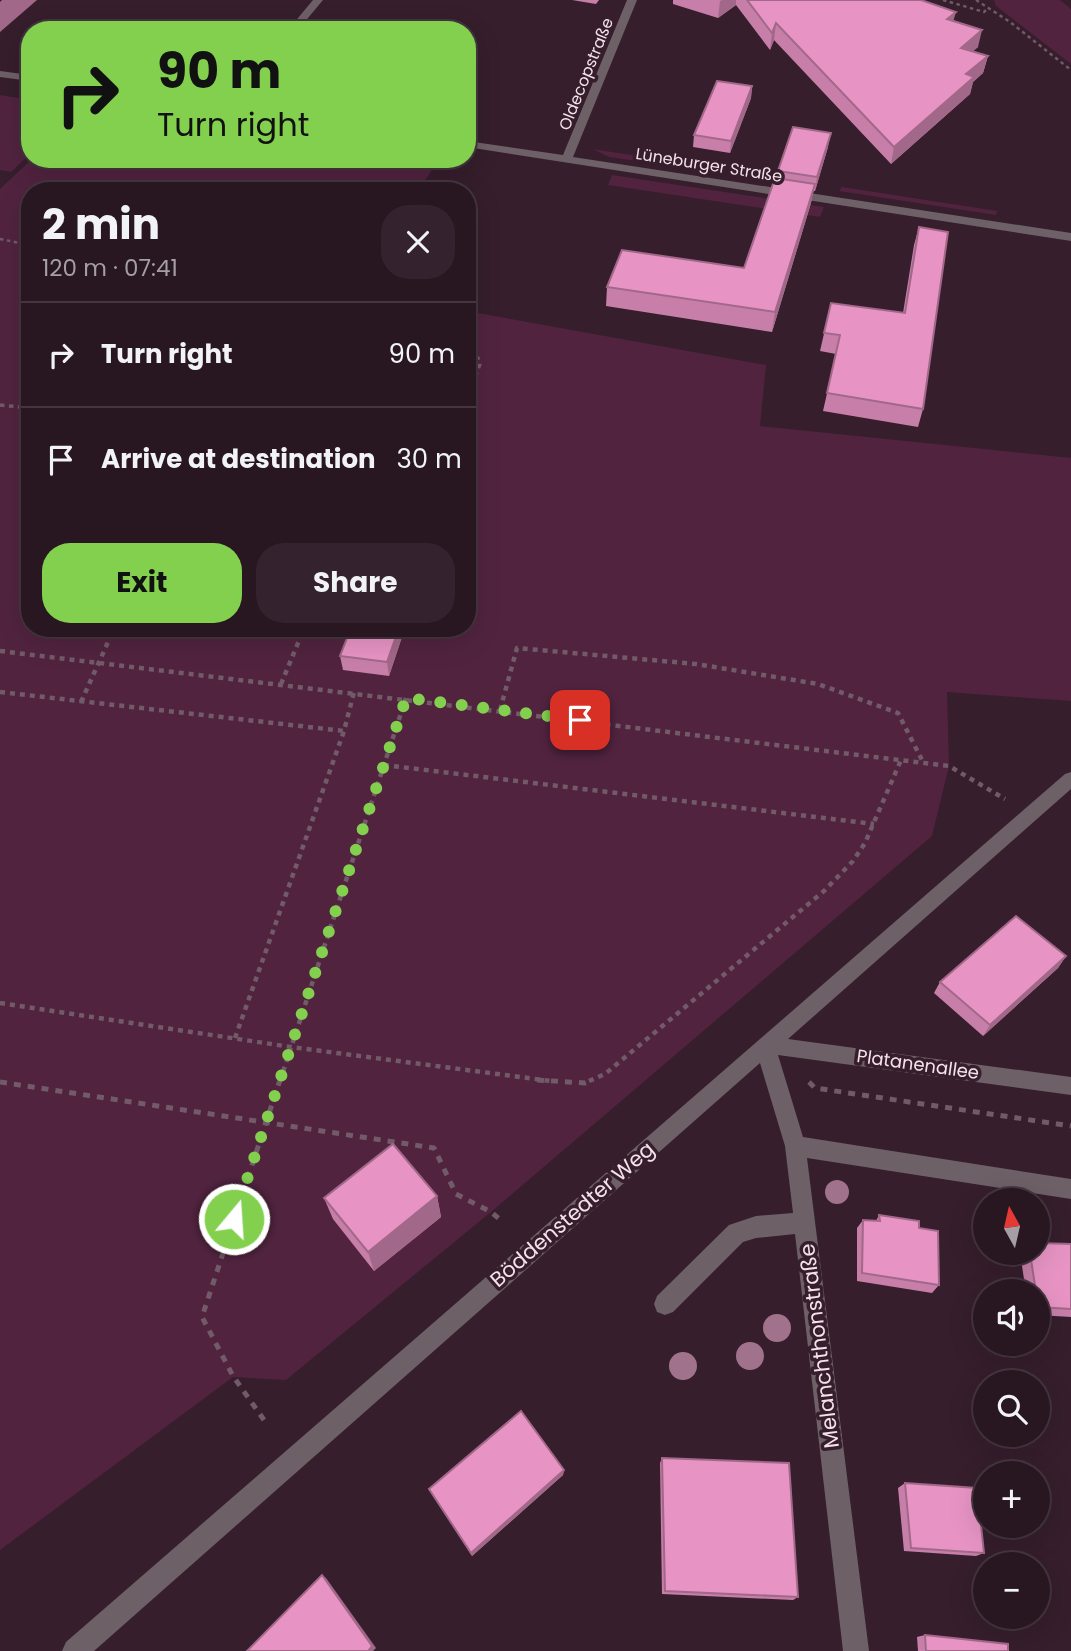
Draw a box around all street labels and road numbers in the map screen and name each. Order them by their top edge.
street label: Oldecopstraße [553,14,619,134]
street label: Lüneburger Straße [634,142,784,188]
street label: Platanenallee [855,1043,981,1085]
street label: Böddenstedter Weg [484,1135,660,1293]
street label: Melanchthonstraße [792,1242,846,1450]

